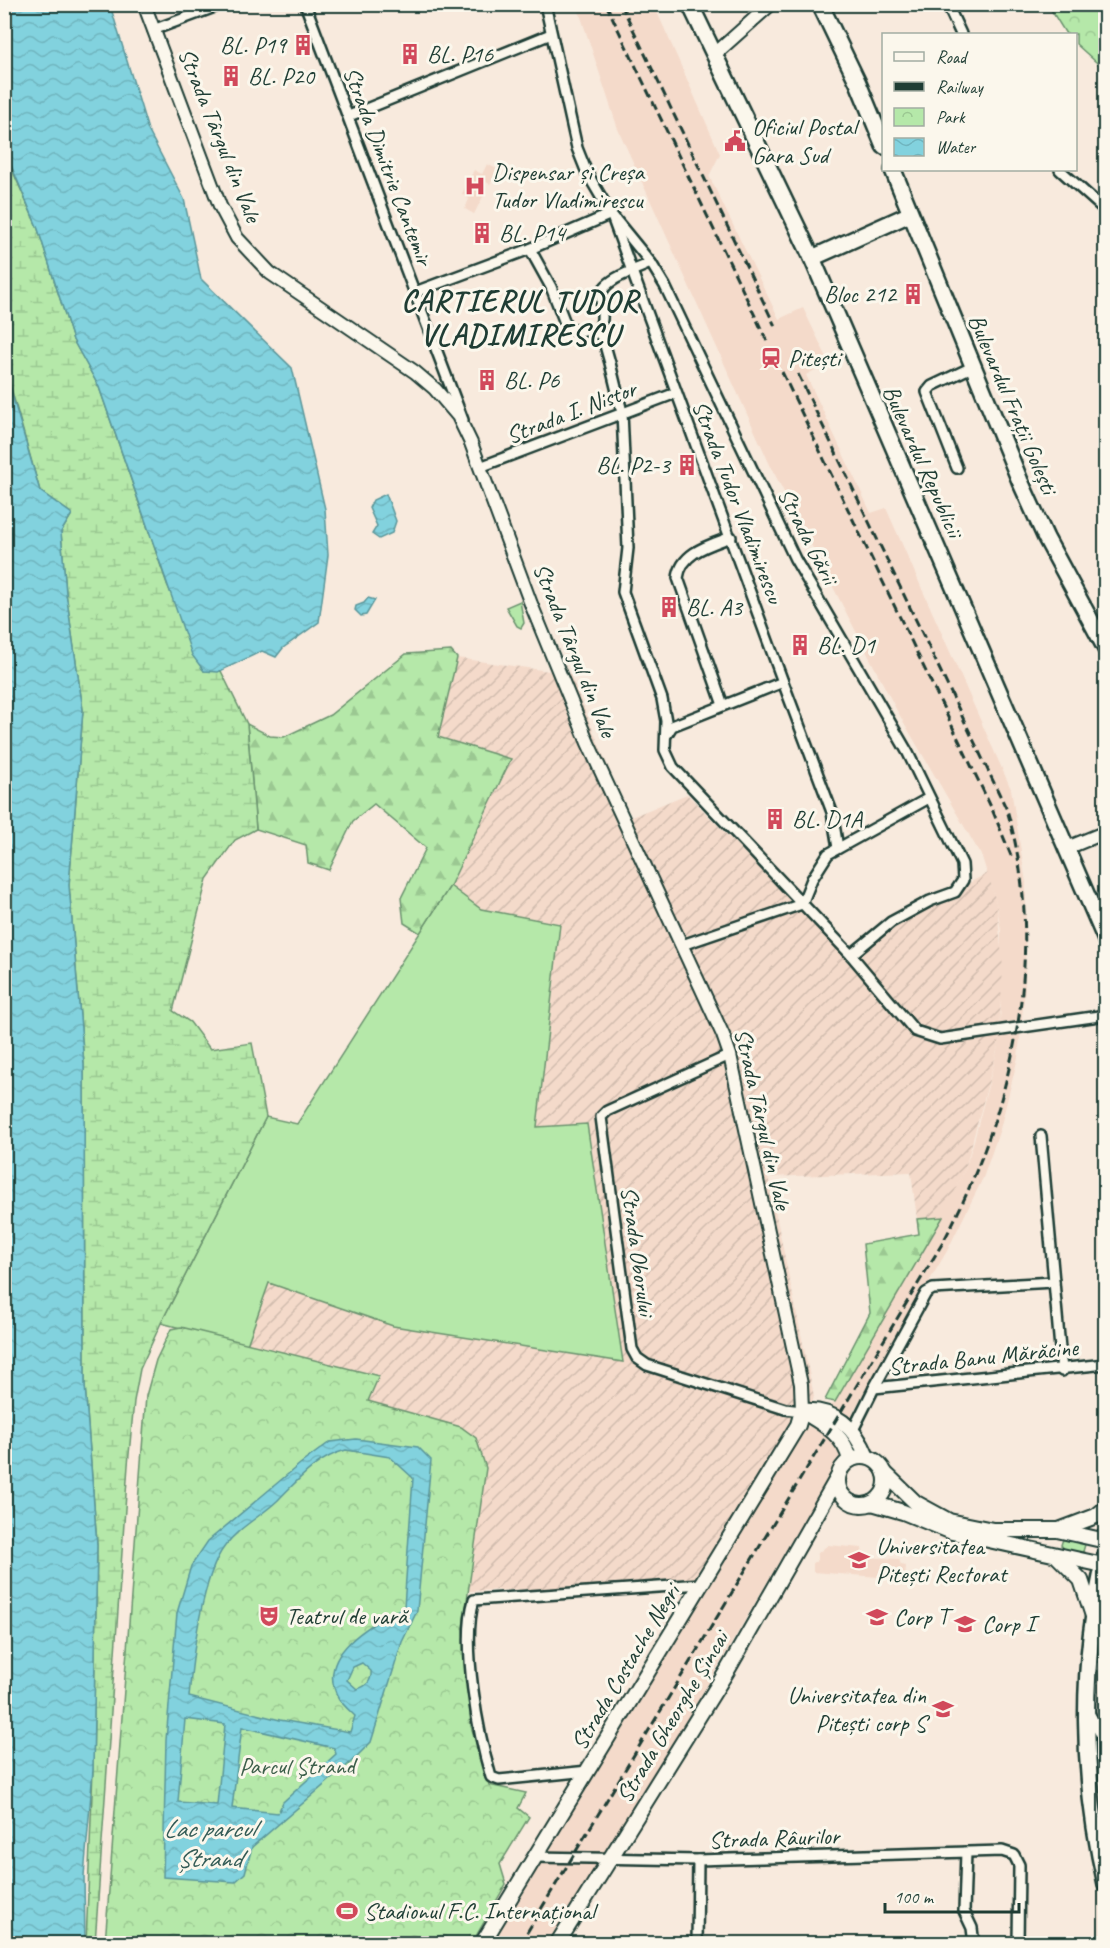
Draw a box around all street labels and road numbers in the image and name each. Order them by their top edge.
street label: Strada Târgul din Vale [171,44,269,228]
street label: Strada Dimitrie Cantemir [336,63,440,272]
street label: Bulevardul Frații Golești [962,310,1065,501]
street label: Strada I. Nistor [502,373,642,451]
street label: Bulevardul Republicii [876,380,971,545]
street label: Strada Tudor Vladimirescu [685,396,791,610]
street label: Strada Gării [771,483,846,591]
street label: Strada Târgul din Vale [526,559,624,743]
street label: Strada Târgul din Vale [728,1026,799,1215]
street label: Strada Oborului [614,1185,662,1321]
street label: Strada Banu Mărăcine [887,1332,1081,1382]
street label: Strada Costache Negri [564,1577,688,1755]
street label: Strada Gheorghe Șincai [609,1623,737,1808]
street label: Strada Râurilor [708,1821,842,1855]

